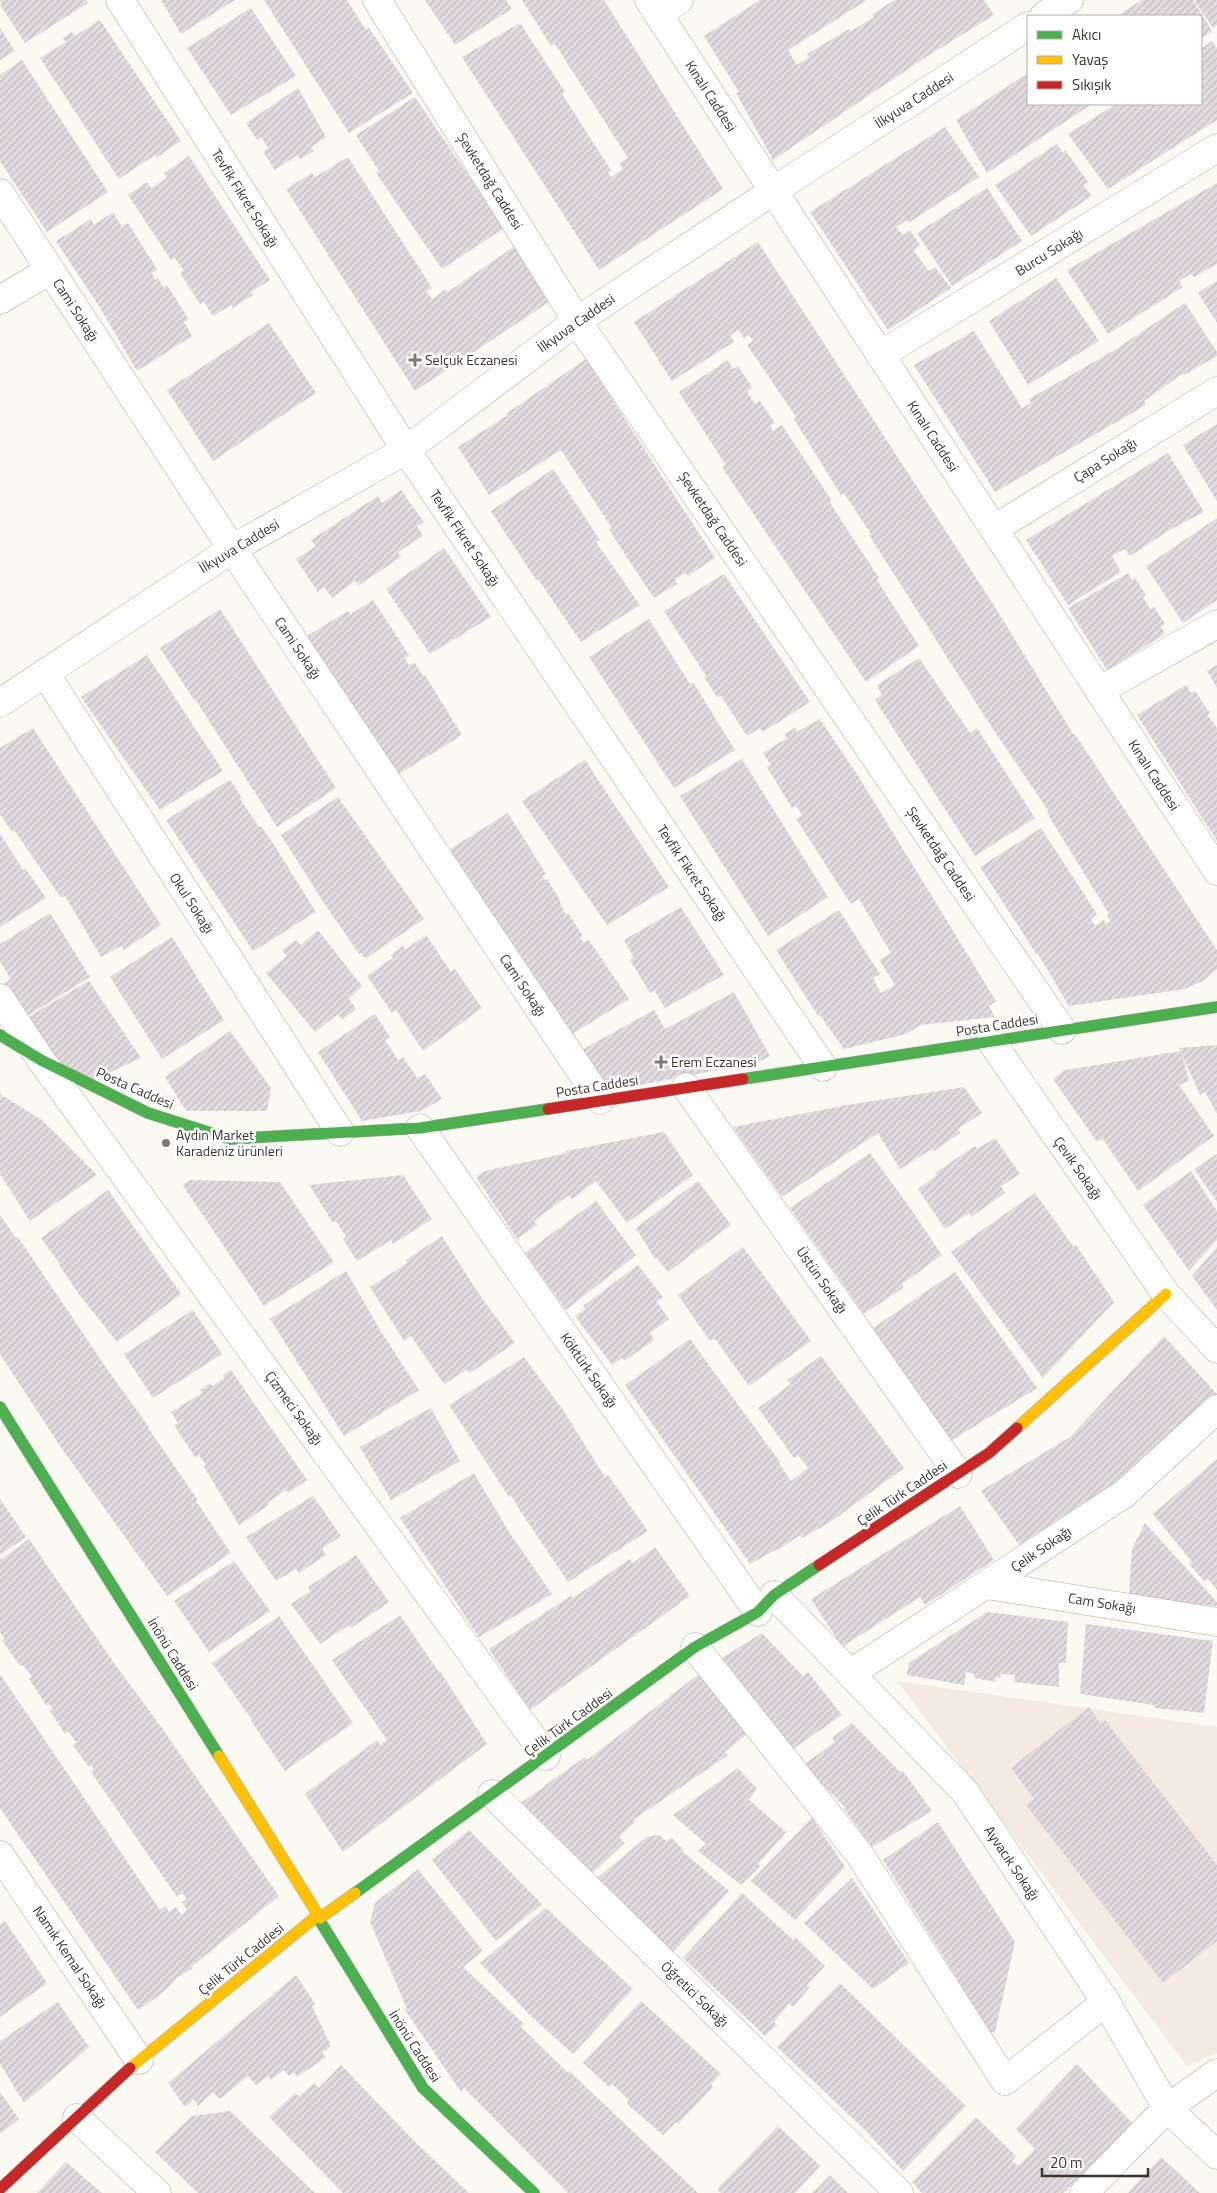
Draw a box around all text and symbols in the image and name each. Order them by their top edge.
legend [1027,15,1202,105]
text: Akıcı [1072,23,1101,46]
text: Yavaş [1072,48,1108,71]
street label: Kınalı Caddesi [681,56,742,135]
street label: İlkyuva Caddesi [870,66,957,133]
text: Sıkışık [1072,73,1111,96]
street label: Şevketdağ Caddesi [452,128,529,233]
street label: Tevfik Fikret Sokağı [207,144,284,251]
street label: Burcu Sokağı [1011,222,1087,281]
street label: Cami Sokağı [48,274,105,345]
street label: İlkyuva Caddesi [533,288,619,357]
place label: Selçuk Eczanesi [425,349,517,370]
marker: Selçuk Eczanesi [409,354,421,366]
street label: Kınalı Caddesi [903,396,964,475]
street label: Çapa Sokağı [1069,432,1140,487]
street label: Şevketdağ Caddesi [674,467,753,570]
street label: Tevfik Fikret Sokağı [425,485,506,590]
street label: İlkyuva Caddesi [195,513,283,578]
street label: Cami Sokağı [270,612,327,683]
street label: Kınalı Caddesi [1124,735,1185,814]
street label: Şevketdağ Caddesi [902,802,981,905]
street label: Tevfik Fikret Sokağı [652,820,733,925]
street label: Okul Sokağı [165,868,220,937]
street label: Cami Sokağı [495,949,552,1020]
street label: Posta Caddesi [954,1008,1040,1041]
place label: Erem Eczanesi [671,1051,757,1072]
marker: Erem Eczanesi [655,1056,667,1068]
street label: Posta Caddesi [93,1061,178,1114]
street label: Posta Caddesi [554,1069,640,1102]
place label: Aydın Market Karadeniz ürünleri [176,1124,283,1161]
street label: Çevik Sokağı [1049,1132,1108,1204]
marker: Aydın Market Karadeniz ürünleri [160,1137,172,1149]
street label: Üstün Sokağı [792,1242,853,1317]
street label: Köktürk Sokağı [556,1328,623,1412]
street label: Çizmeci Sokağı [260,1366,328,1449]
street label: Çelik Türk Caddesi [852,1455,951,1531]
street label: Çelik Sokağı [1006,1520,1075,1577]
street label: Cam Sokağı [1067,1587,1137,1618]
street label: İnönü Caddesi [143,1613,204,1694]
street label: Çelik Türk Caddesi [519,1682,616,1761]
street label: Ayvacık Sokağı [980,1821,1045,1904]
street label: Namık Kemal Sokağı [28,1901,113,2012]
street label: Çelik Türk Caddesi [193,1917,288,2000]
street label: Öğretici Sokağı [657,1956,734,2032]
street label: İnönü Caddesi [384,2005,447,2086]
scale bar [1042,2146,1148,2178]
text: 20 m [1050,2151,1083,2174]

